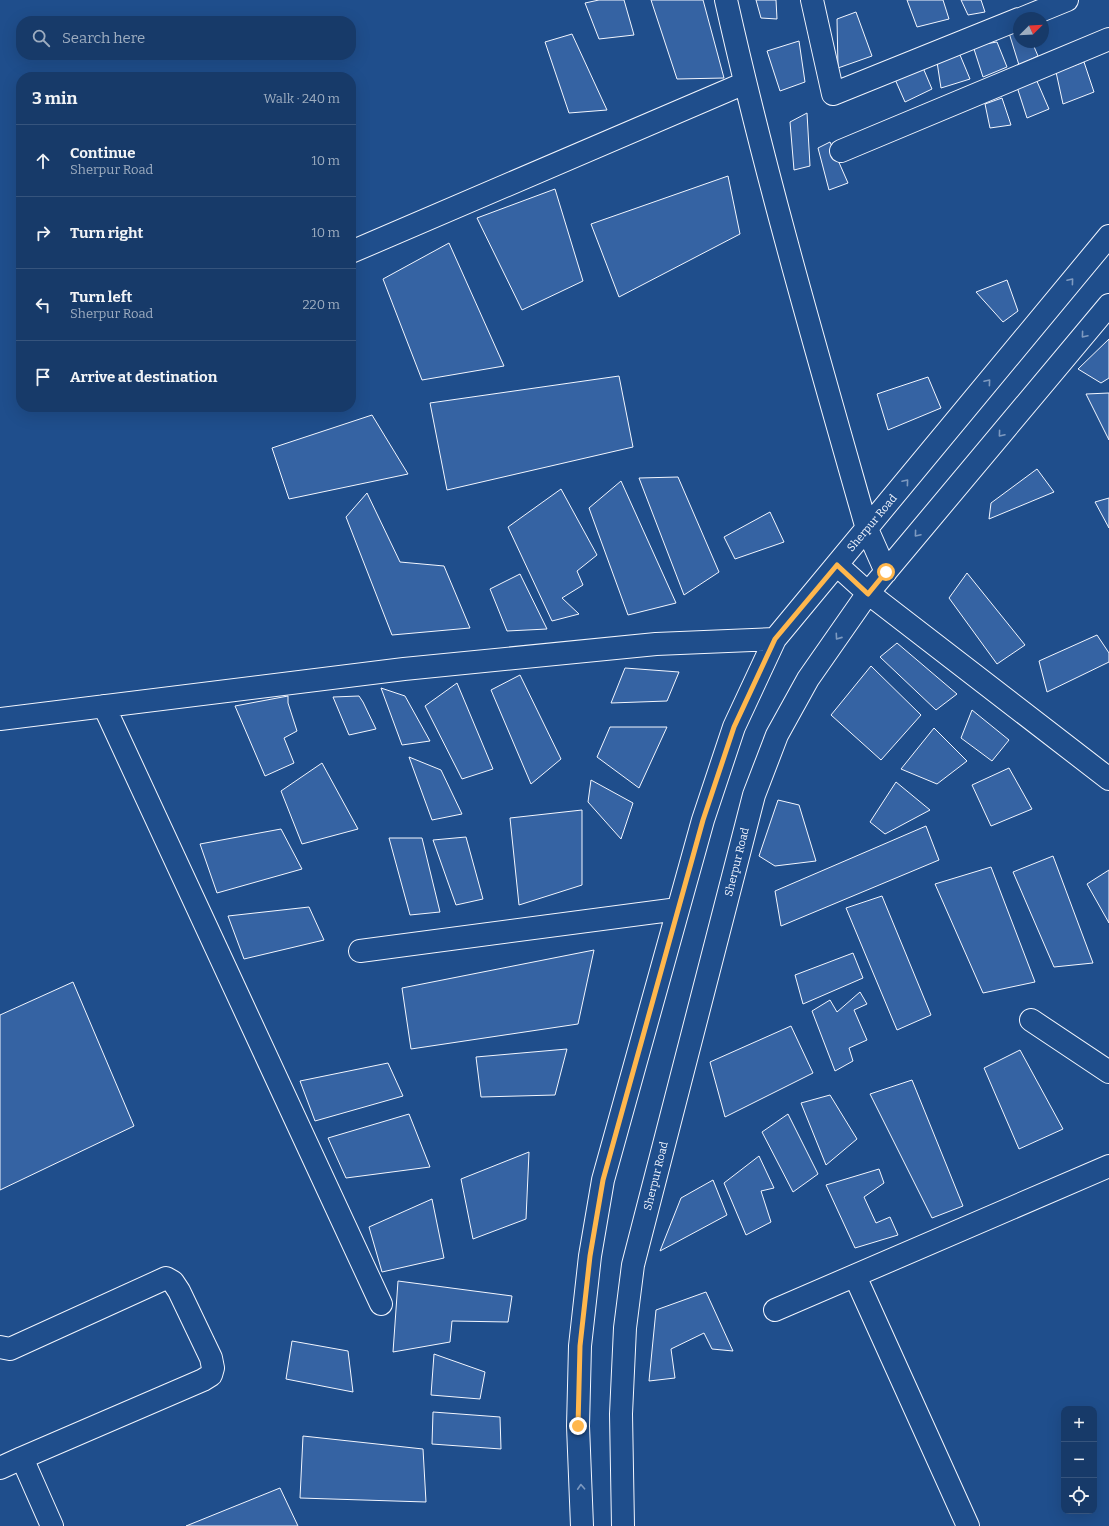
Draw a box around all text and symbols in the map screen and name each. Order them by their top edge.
north arrow [1013,12,1049,48]
search box [16,16,356,60]
icon: search [30,27,52,49]
text: Search here [62,29,145,47]
text: 3 min [32,88,77,109]
text: Walk · 240 m [264,91,340,106]
text: Continue [70,144,136,162]
icon: ahead [32,150,54,172]
text: 10 m [311,153,340,168]
text: Sherpur Road [70,162,153,177]
icon: right [32,222,54,244]
text: Turn right [70,224,143,242]
text: 10 m [311,225,340,240]
one-way arrow [1067,279,1074,286]
text: Turn left [70,288,132,306]
icon: left [32,294,54,316]
text: 220 m [303,297,340,312]
text: Sherpur Road [70,306,153,321]
one-way arrow [1081,330,1088,337]
icon: arrive [32,366,54,388]
text: Arrive at destination [70,368,217,386]
one-way arrow [984,379,991,386]
one-way arrow [998,430,1005,437]
one-way arrow [901,479,908,487]
street label: Sherpur Road [844,491,900,554]
one-way arrow [915,529,922,537]
route start [877,563,895,581]
one-way arrow [835,633,843,640]
street label: Sherpur Road [722,826,752,898]
street label: Sherpur Road [641,1140,671,1212]
map controls [1061,1406,1097,1514]
button: + [1061,1406,1097,1442]
route end [569,1417,587,1435]
button: − [1061,1442,1097,1478]
button: locate [1061,1478,1097,1514]
one-way arrow [576,1484,585,1490]

